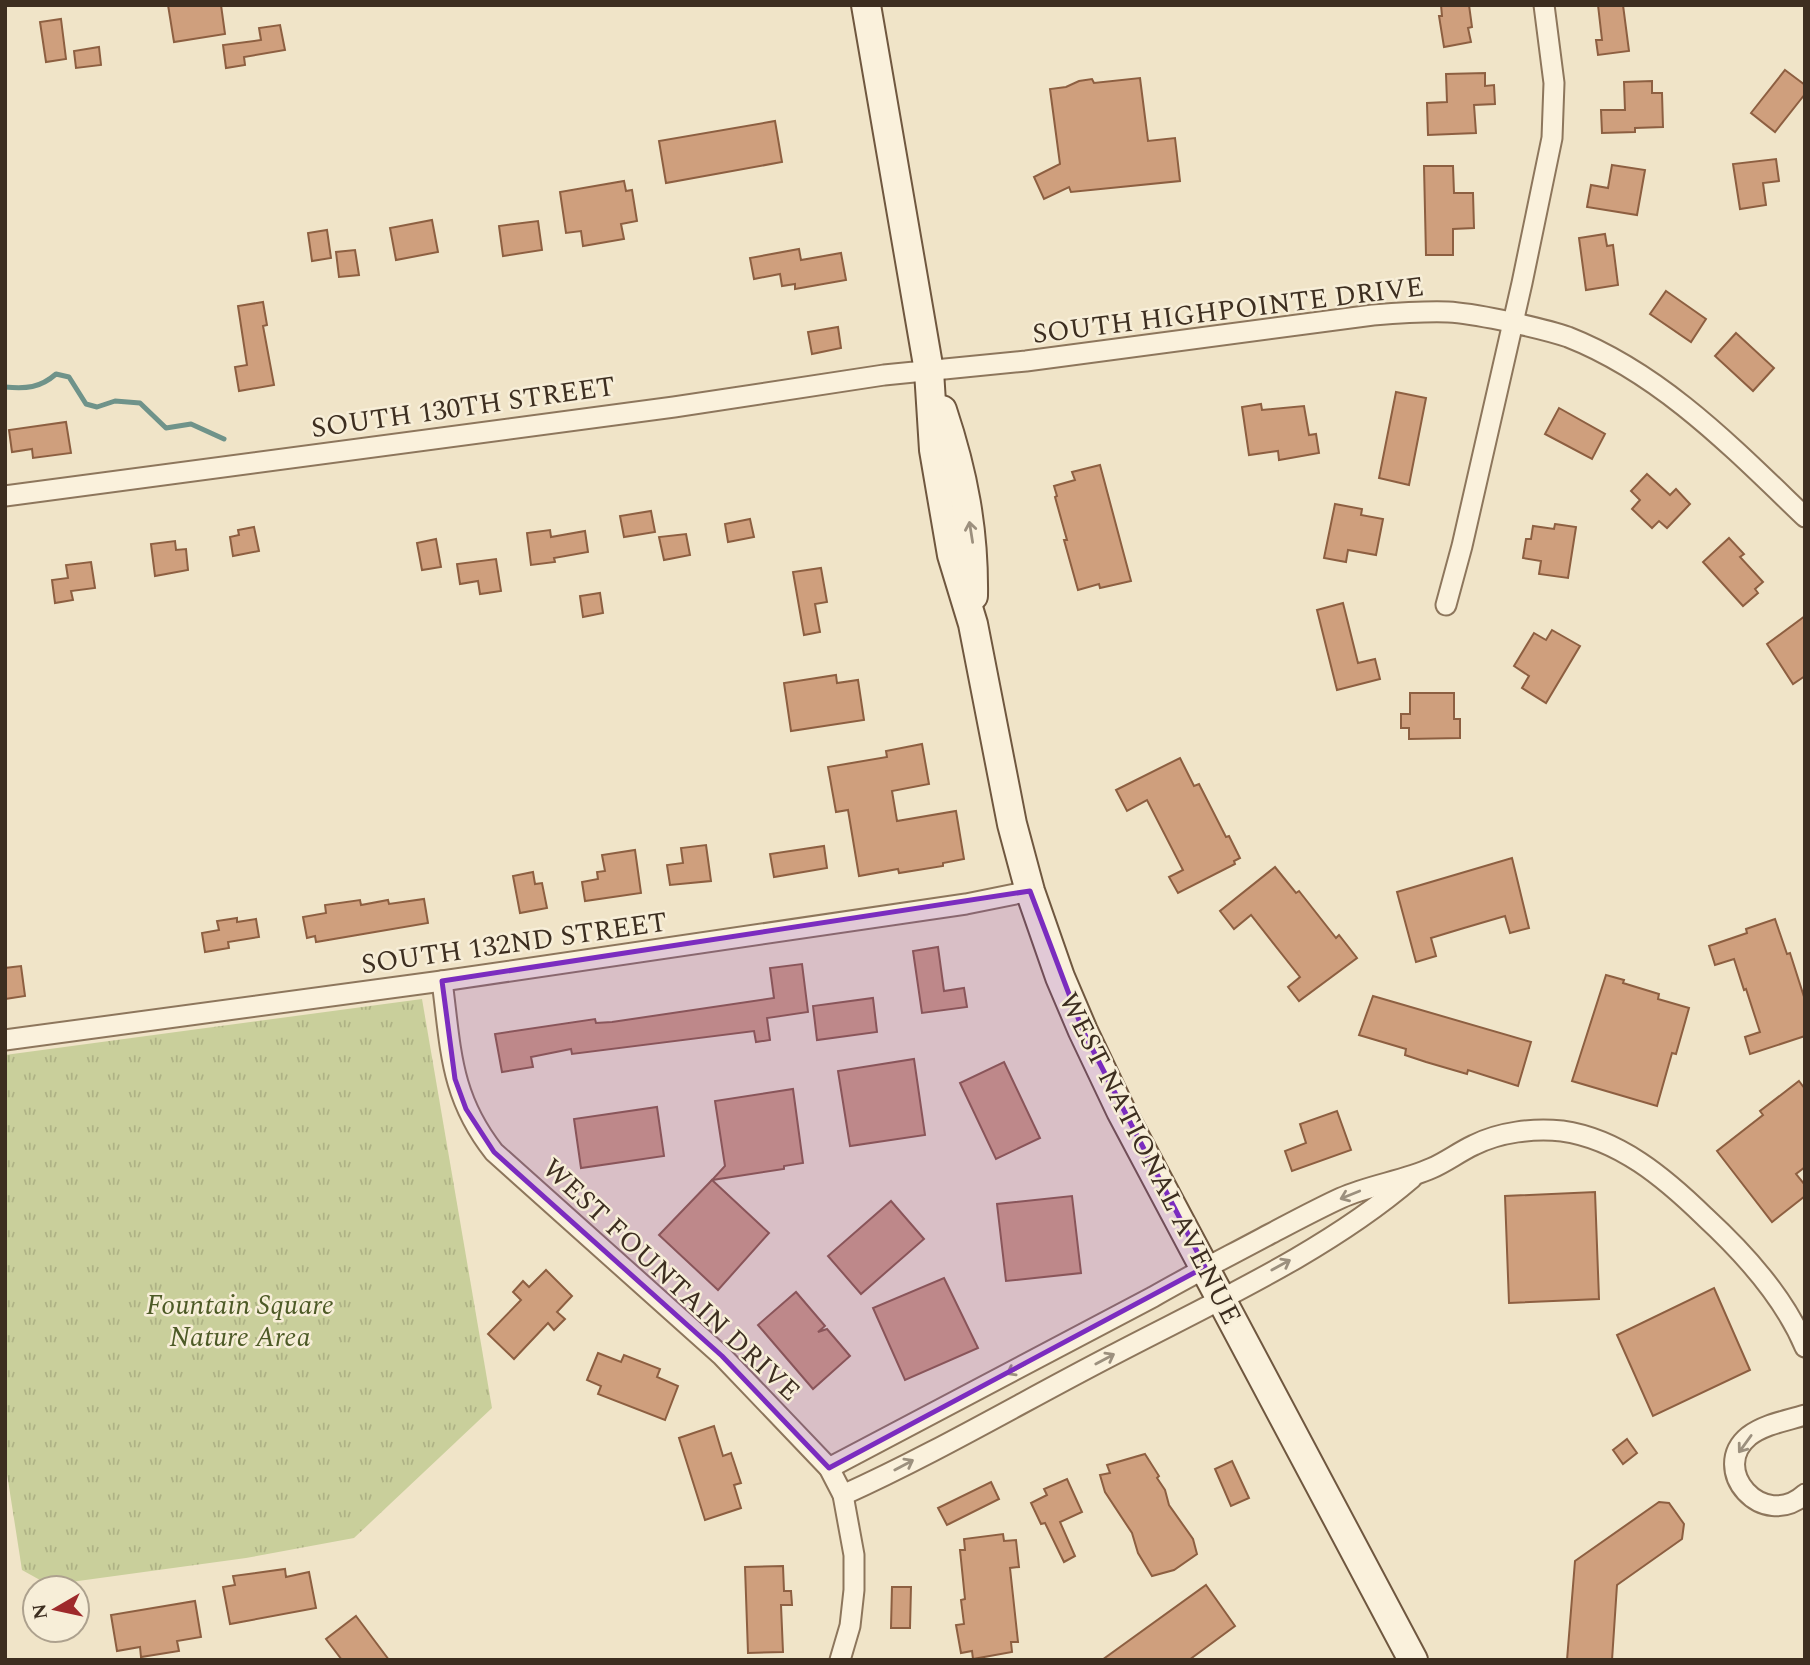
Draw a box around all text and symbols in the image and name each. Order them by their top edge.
street label: SOUTH HIGHPOINTE DRIVE [1030,265,1426,356]
street label: SOUTH 130TH STREET [308,365,618,450]
one-way arrow [964,521,977,544]
street label: SOUTH 132ND STREET [358,901,670,986]
street label: WEST NATIONAL AVENUE [1047,985,1252,1332]
street label: WEST FOUNTAIN DRIVE [532,1148,810,1412]
one-way arrow [1340,1189,1361,1202]
one-way arrow [1270,1258,1291,1271]
park label: Fountain Square Nature Area [146,1284,334,1359]
one-way arrow [1094,1352,1115,1365]
one-way arrow [1006,1363,1027,1377]
one-way arrow [1738,1435,1753,1454]
one-way arrow [893,1458,914,1471]
north arrow [21,1574,91,1644]
text: N [25,1601,56,1621]

